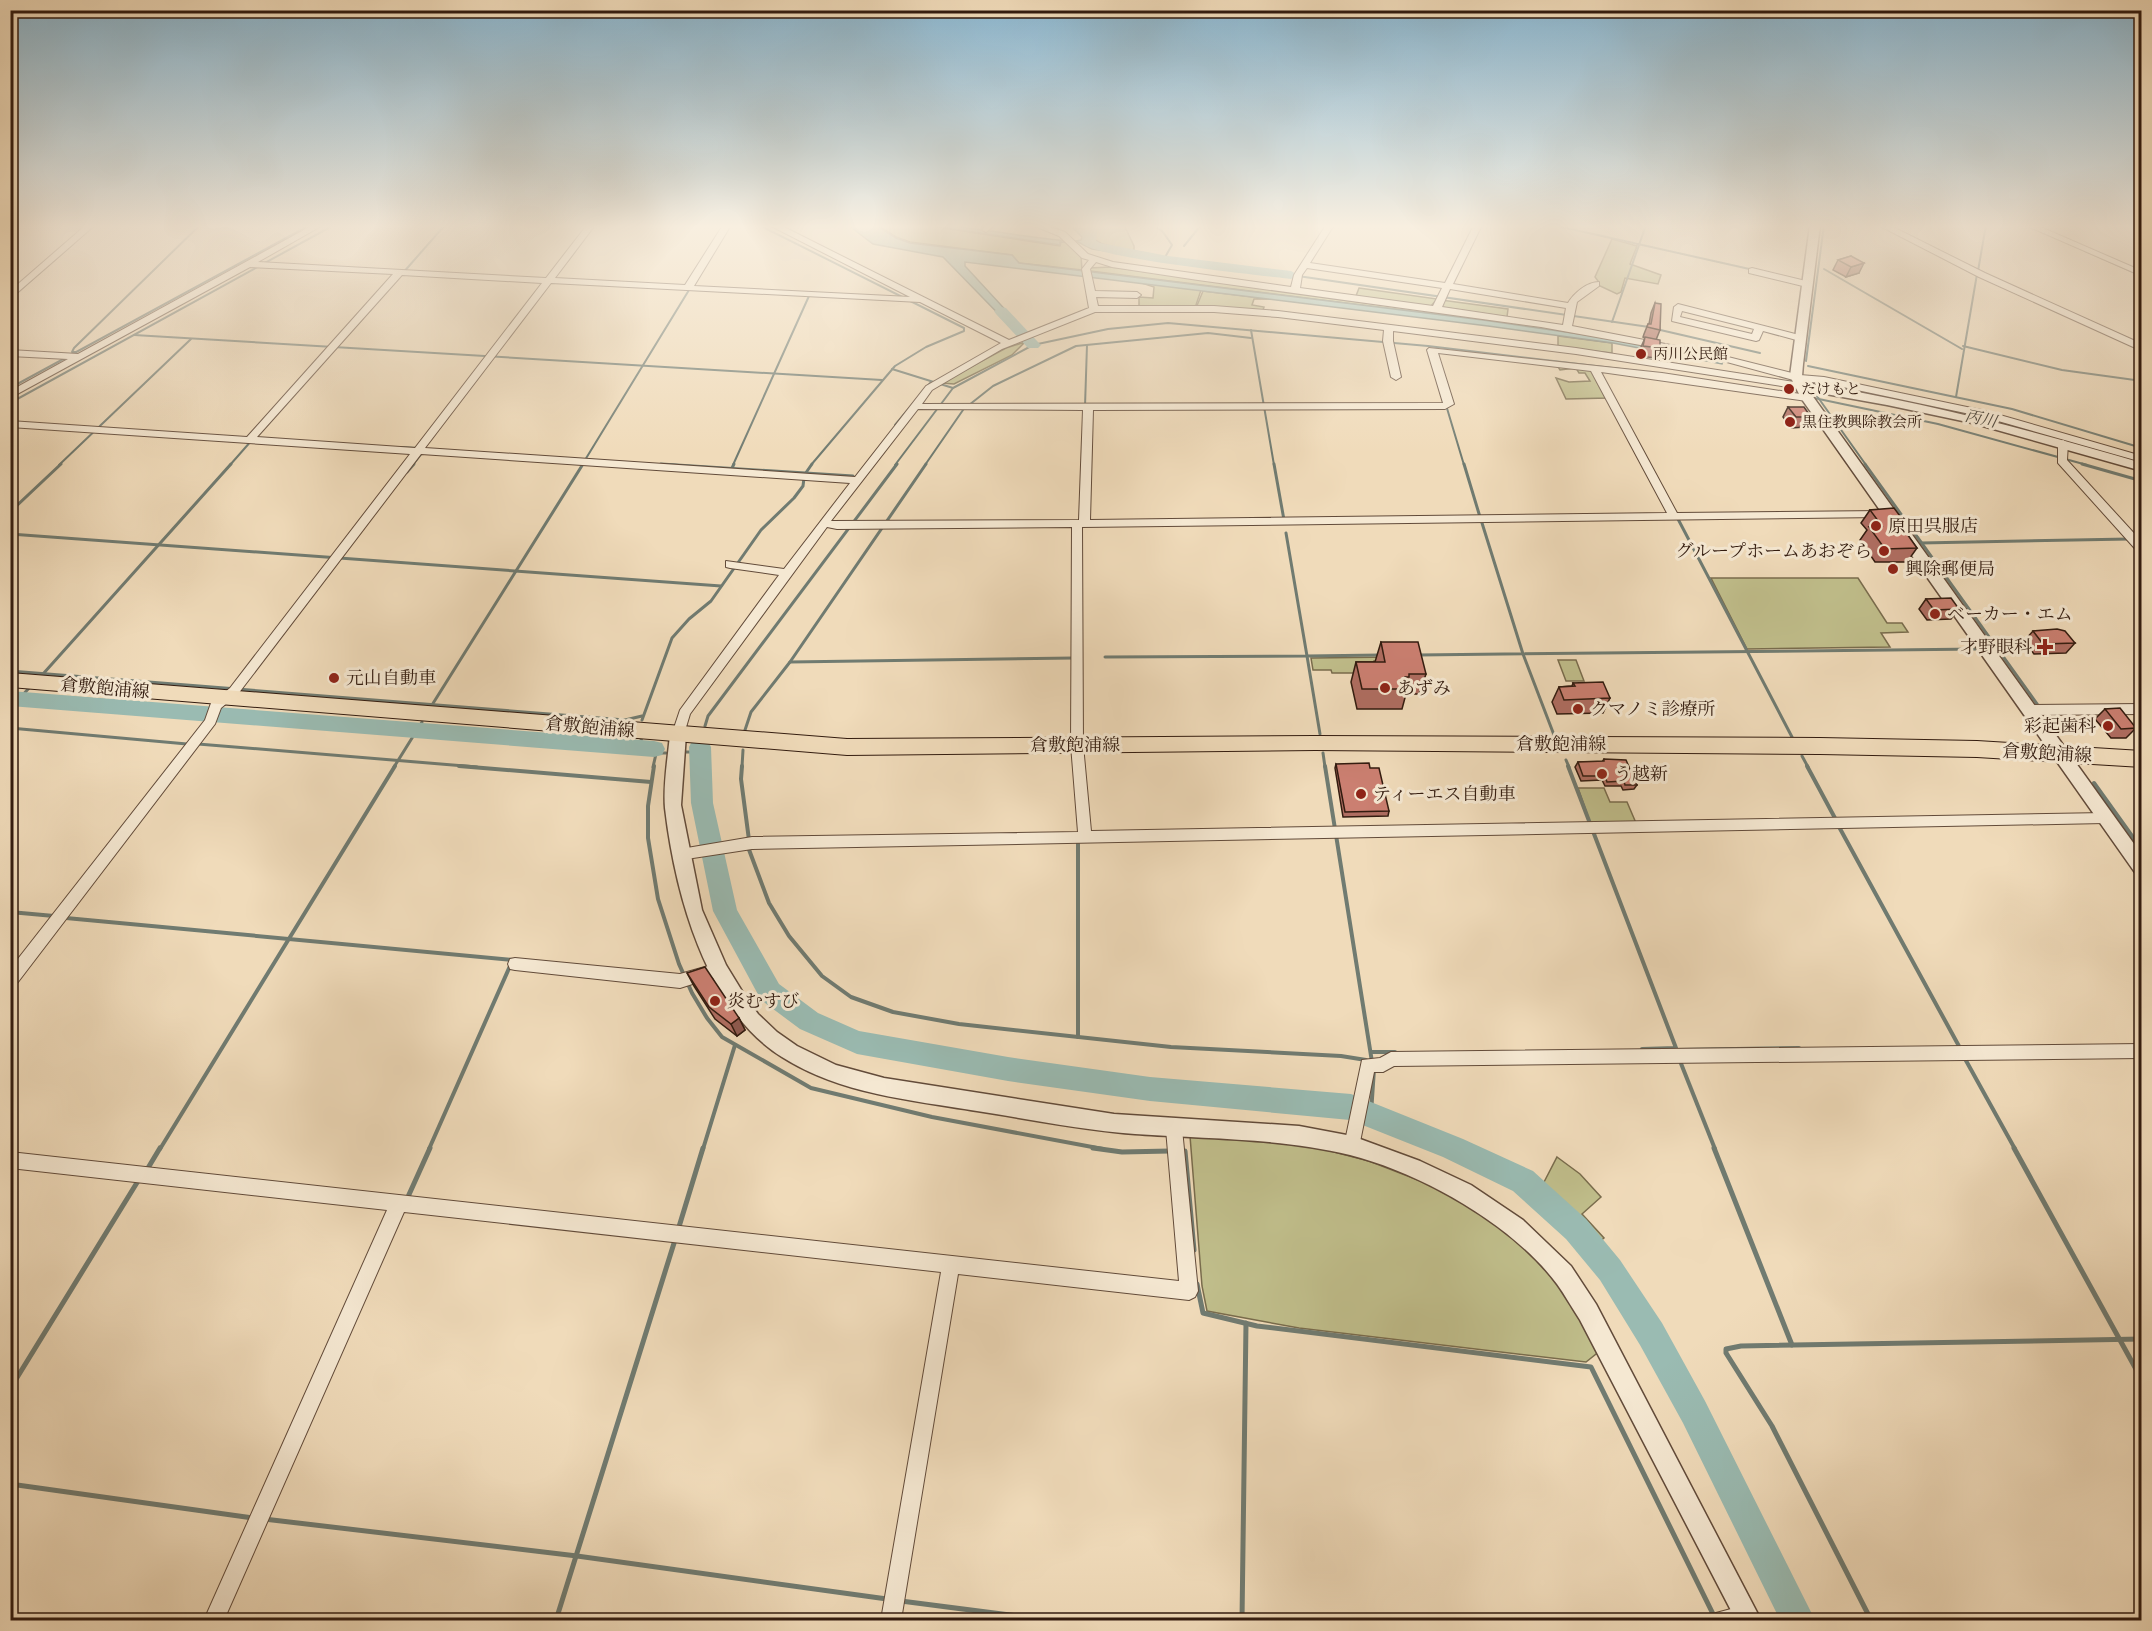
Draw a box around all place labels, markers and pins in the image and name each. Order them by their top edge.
place label: 丙川公民館 [1653,345,1728,366]
marker: 丙川公民館 [1634,347,1648,361]
place label: たけもと [1801,380,1861,401]
marker: たけもと [1782,382,1796,396]
place label: 黒住教興除教会所 [1802,413,1922,434]
marker: 黒住教興除教会所 [1783,415,1797,429]
place label: 原田呉服店 [1888,515,1978,541]
marker: 原田呉服店 [1869,519,1883,533]
place label: グループホームあおぞら [1675,540,1872,566]
marker: グループホームあおぞら [1877,544,1891,558]
place label: 興除郵便局 [1905,558,1995,584]
marker: 興除郵便局 [1886,562,1900,576]
place label: ベーカー・エム [1947,603,2073,629]
marker: ベーカー・エム [1928,607,1942,621]
place label: 才野眼科 [1960,636,2032,662]
marker: 才野眼科 [2036,638,2054,656]
place label: 元山自動車 [346,667,436,693]
marker: 元山自動車 [327,671,341,685]
place label: あずみ [1397,677,1451,703]
marker: あずみ [1378,681,1392,695]
place label: クマノミ診療所 [1590,698,1715,724]
marker: クマノミ診療所 [1571,702,1585,716]
place label: 彩起歯科 [2024,715,2096,741]
marker: 彩起歯科 [2101,719,2115,733]
place label: う越新 [1614,763,1668,789]
marker: う越新 [1595,767,1609,781]
place label: ティーエス自動車 [1373,783,1516,809]
marker: ティーエス自動車 [1354,787,1368,801]
place label: 炎むすび [727,990,799,1016]
marker: 炎むすび [708,994,722,1008]

